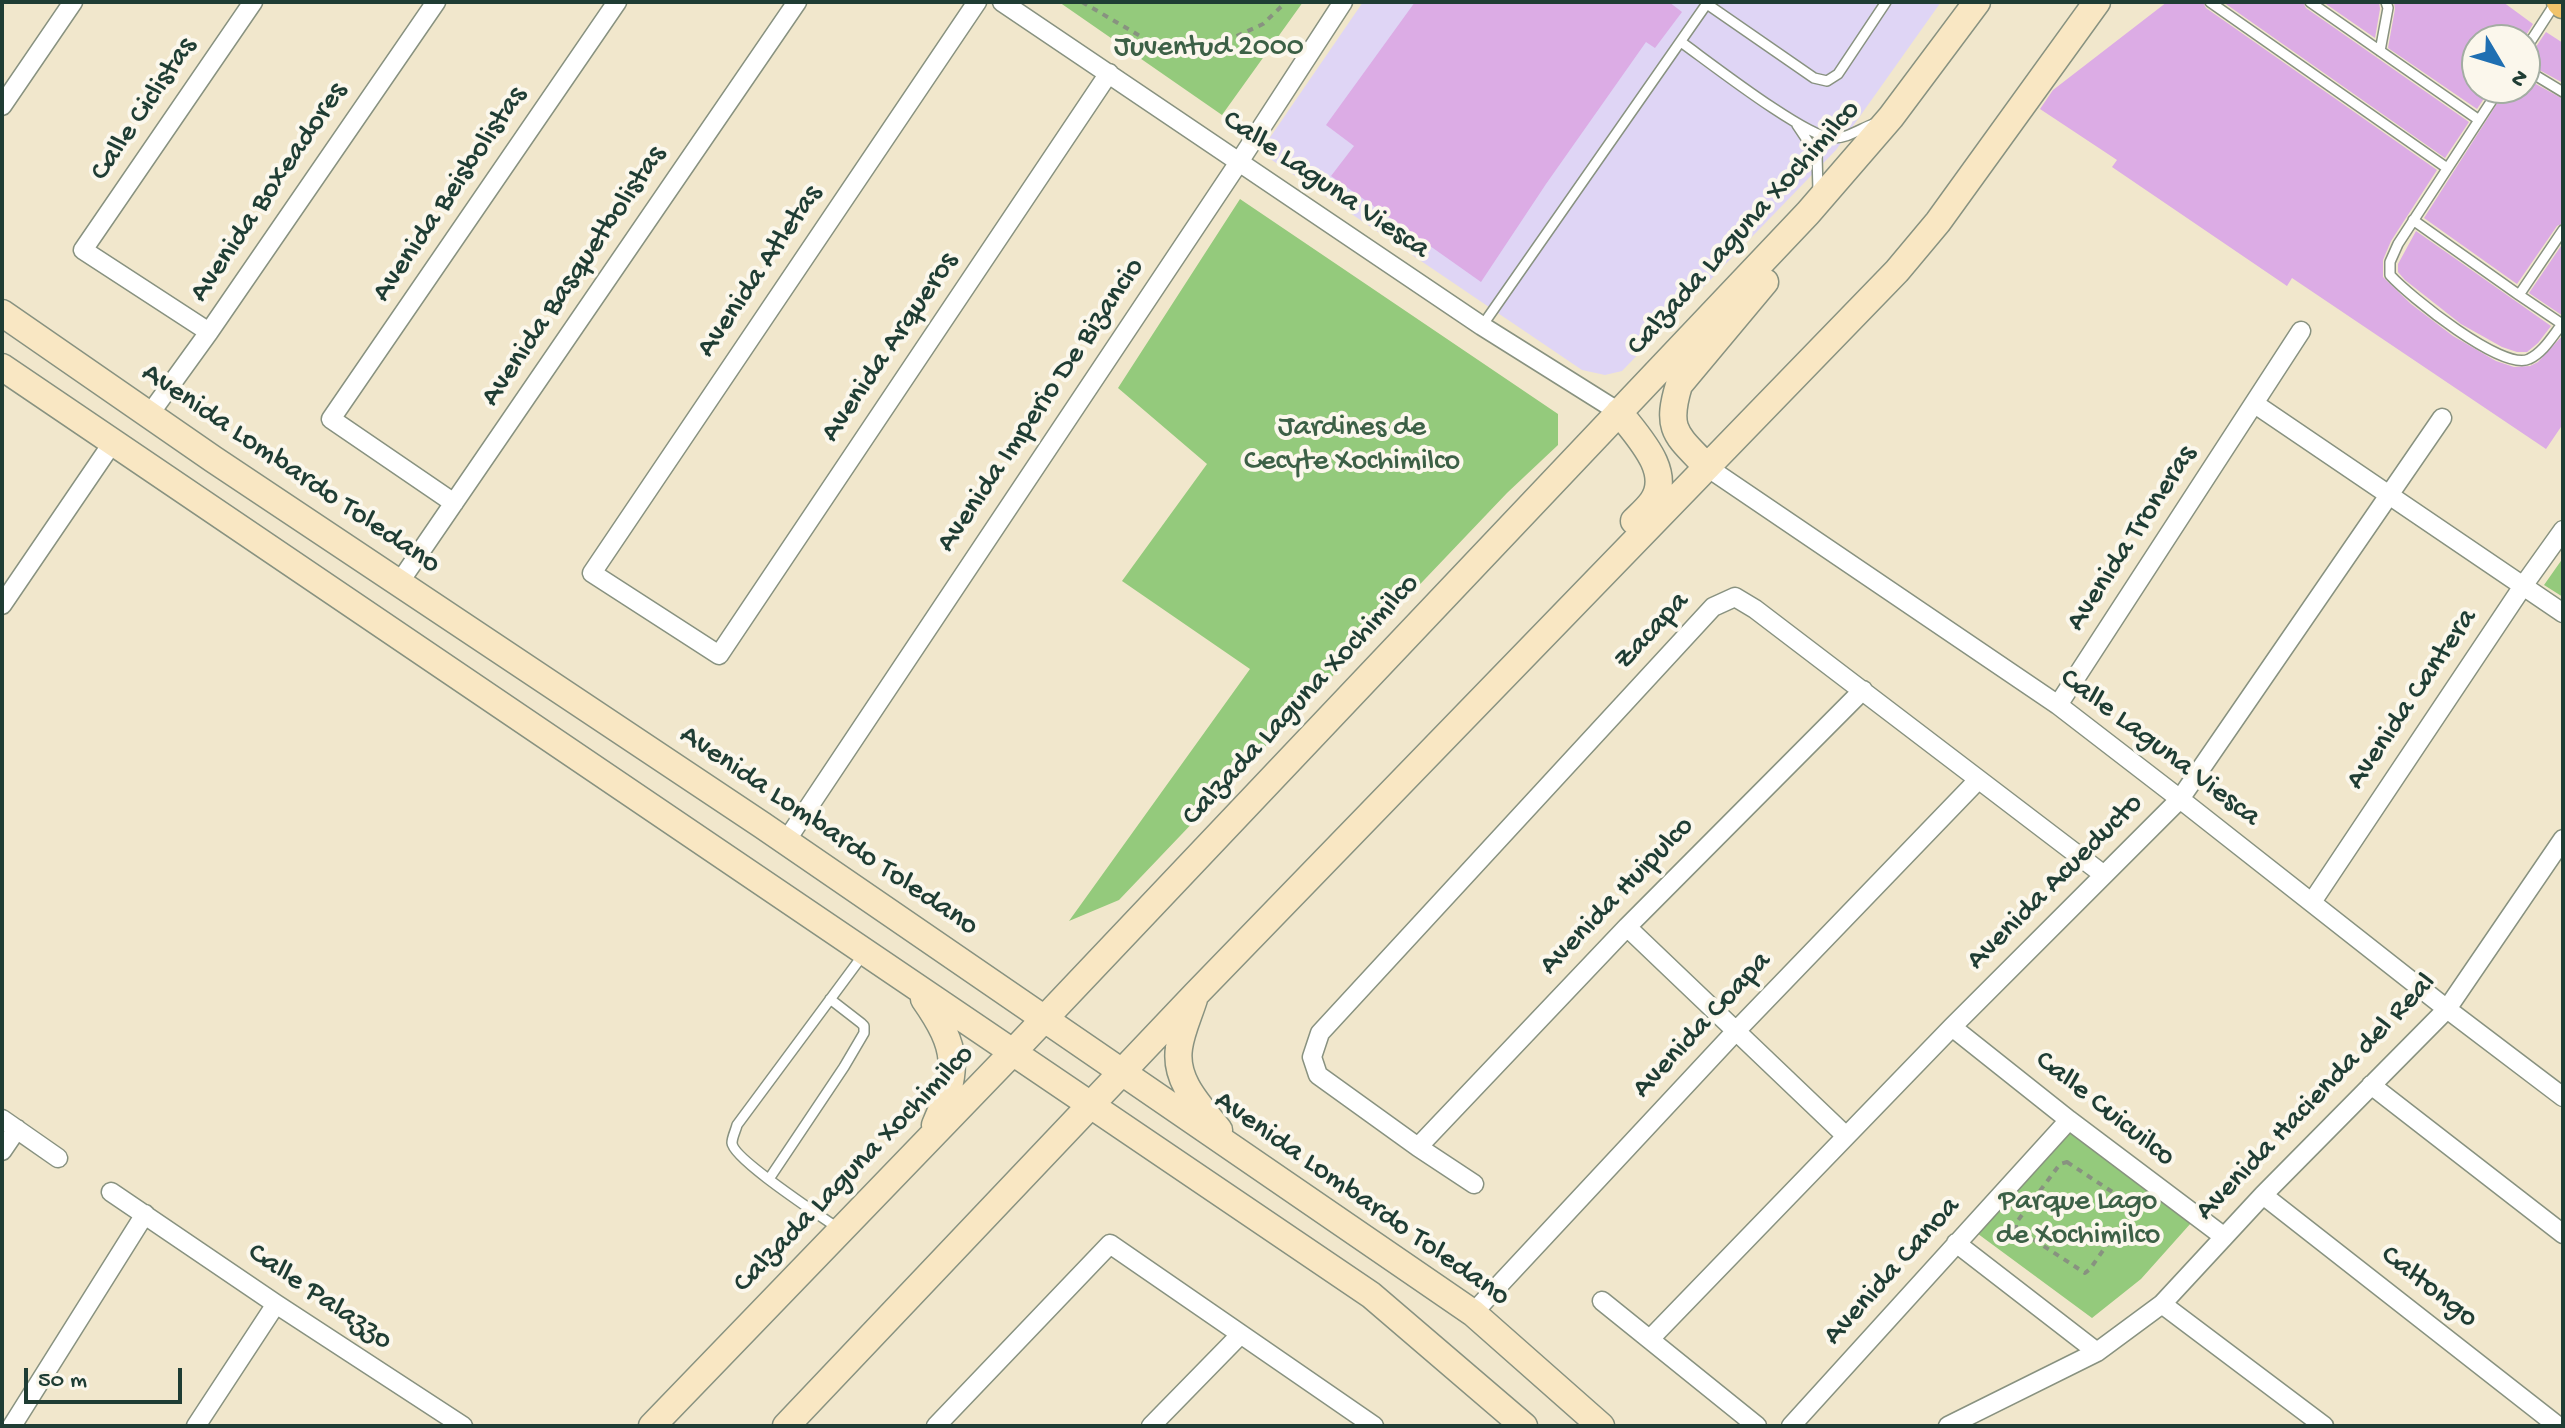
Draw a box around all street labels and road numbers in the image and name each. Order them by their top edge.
street label: Calle Ciclistas [84,31,206,189]
street label: Avenida Boxeadores [183,76,357,310]
street label: Avenida Beisbolistas [366,80,536,310]
street label: Calzada Laguna Xochimilco [1621,94,1869,364]
street label: Calle Laguna Viesca [1215,103,1435,269]
street label: Avenida Basquetbolistas [474,140,676,414]
street label: Avenida Atletas [690,179,832,365]
street label: Avenida Arqueros [814,246,968,450]
street label: Avenida Imperio De Bizancio [930,252,1154,560]
street label: Avenida Lombardo Toledano [134,356,446,584]
street label: Avenida Troneras [2060,439,2206,639]
street label: Calzada Laguna Xochimilco [1176,567,1428,835]
street label: Zacapa [1608,585,1698,679]
street label: Avenida Cantera [2339,603,2487,797]
street label: Calle Laguna Viesca [2052,662,2266,836]
street label: Avenida Lombardo Toledano [672,718,984,946]
street label: Avenida Acueducto [1960,787,2152,979]
street label: Avenida Huipulco [1533,810,1703,984]
street label: Avenida Coapa [1626,945,1780,1107]
street label: Avenida Hacienda del Real [2189,966,2445,1230]
street label: Calzada Laguna Xochimilco [727,1038,983,1302]
street label: Calle Cuicuilco [2026,1044,2182,1176]
street label: Avenida Lombardo Toledano [1206,1084,1516,1316]
street label: Avenida Canoa [1817,1190,1969,1354]
street label: Calle Palazzo [240,1236,398,1360]
street label: Caltongo [2372,1239,2484,1337]

